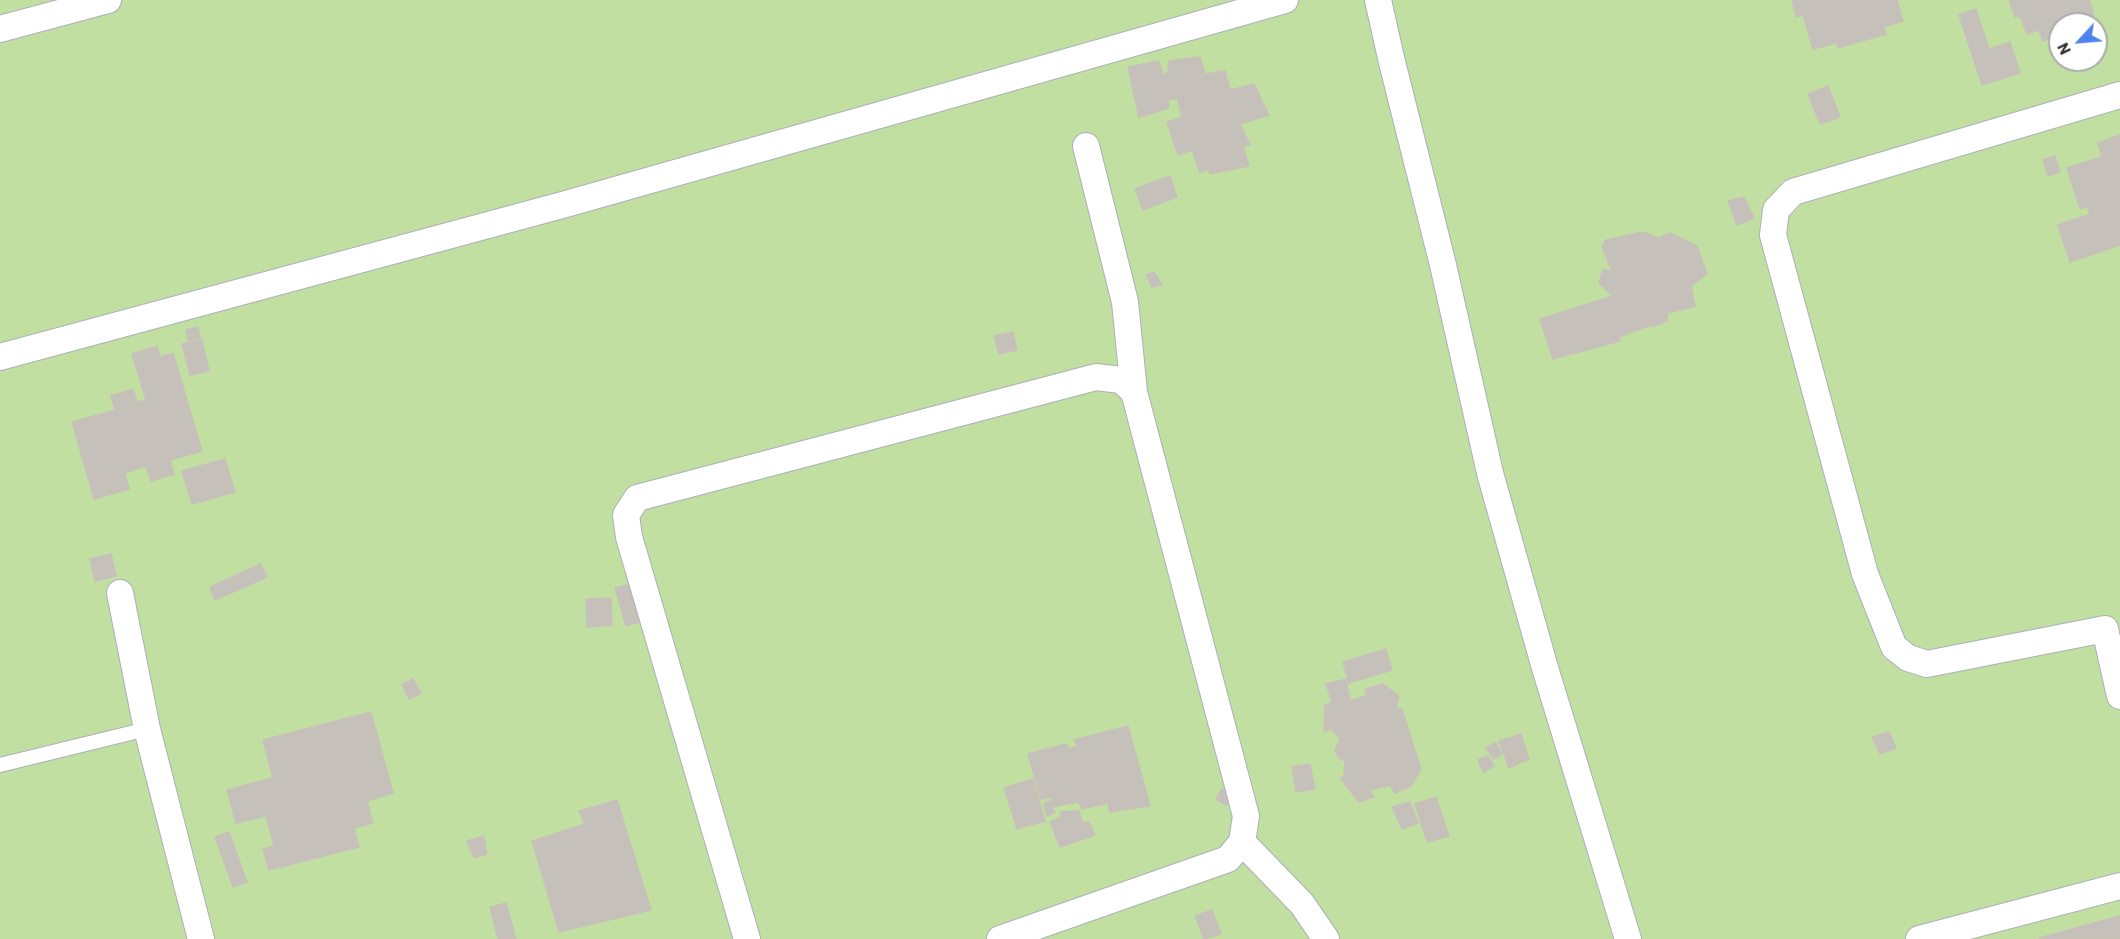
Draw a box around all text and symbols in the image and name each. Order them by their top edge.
north arrow [2048,12,2108,72]
text: N [2052,40,2074,58]

